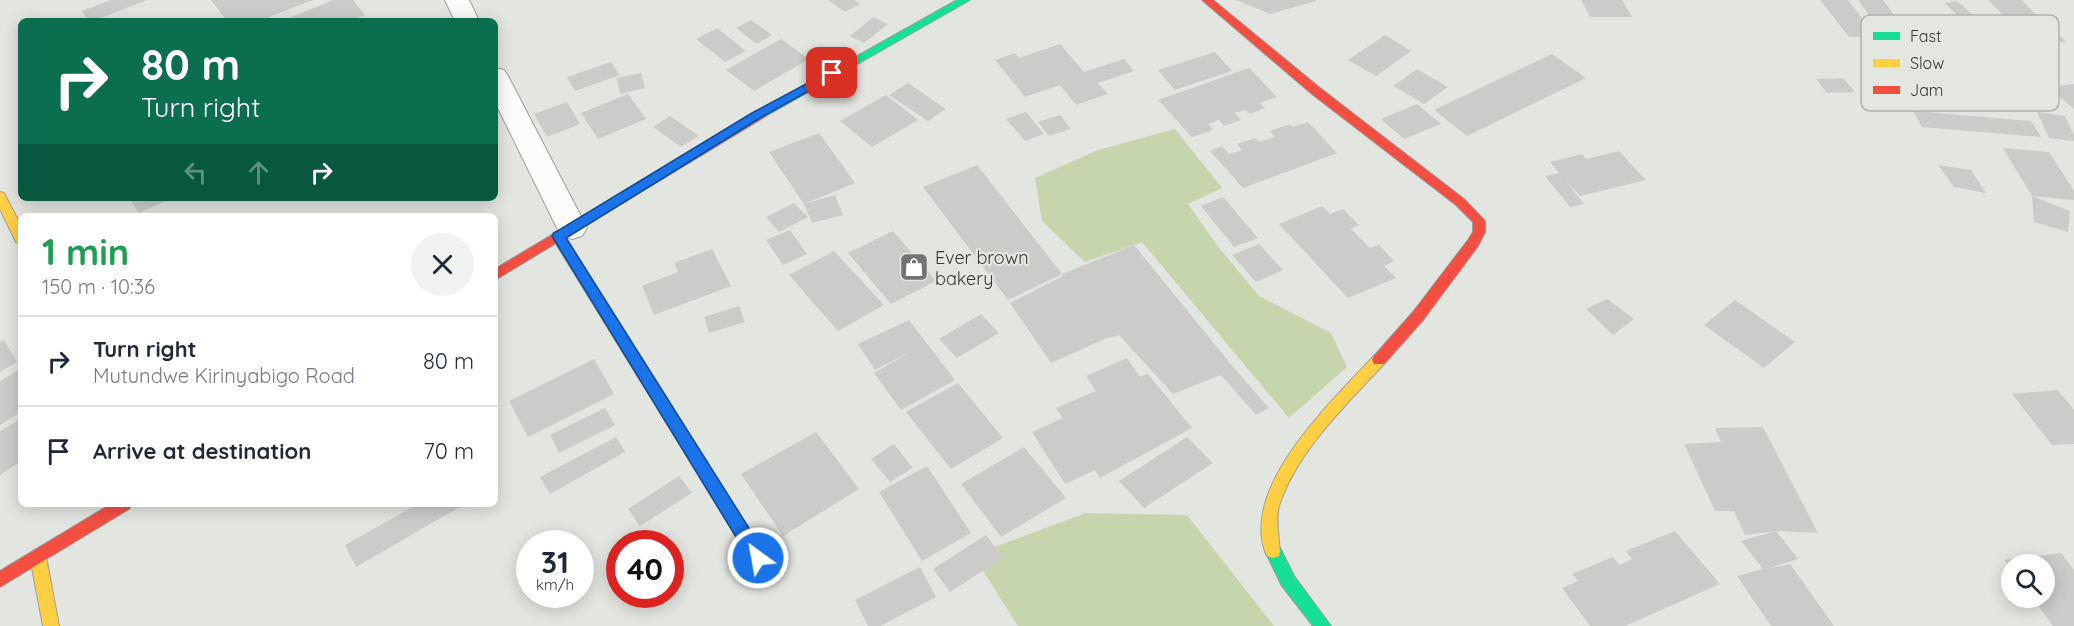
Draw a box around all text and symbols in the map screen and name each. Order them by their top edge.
legend [1861,15,2059,111]
text: Fast [1910,26,1941,46]
text: 80 m [141,38,240,91]
icon: right [42,42,120,120]
pin [806,47,857,98]
text: Slow [1910,53,1944,73]
icon: arrive [815,56,848,89]
text: Jam [1910,80,1943,100]
text: Turn right [141,90,260,124]
icon: left [179,156,212,189]
icon: ahead [242,156,275,189]
icon: right [305,156,338,189]
text: 1 min [42,229,129,274]
button: close [411,233,474,296]
place label: Ever brown bakery [935,246,1029,290]
shop icon: Ever brown bakery [898,251,930,283]
text: 150 m · 10:36 [42,274,155,299]
text: Turn right [93,335,197,363]
icon: right [42,345,75,378]
text: 80 m [423,347,474,375]
text: Mutundwe Kirinyabigo Road [93,363,355,388]
icon: arrive [42,435,75,468]
text: Arrive at destination [93,437,311,465]
text: 70 m [424,437,474,465]
position arrow [726,526,790,590]
speed limit sign: 40 [606,530,684,608]
text: 31 [541,543,569,581]
map controls [2001,554,2055,608]
button: search [2001,554,2055,608]
text: km/h [536,575,574,594]

